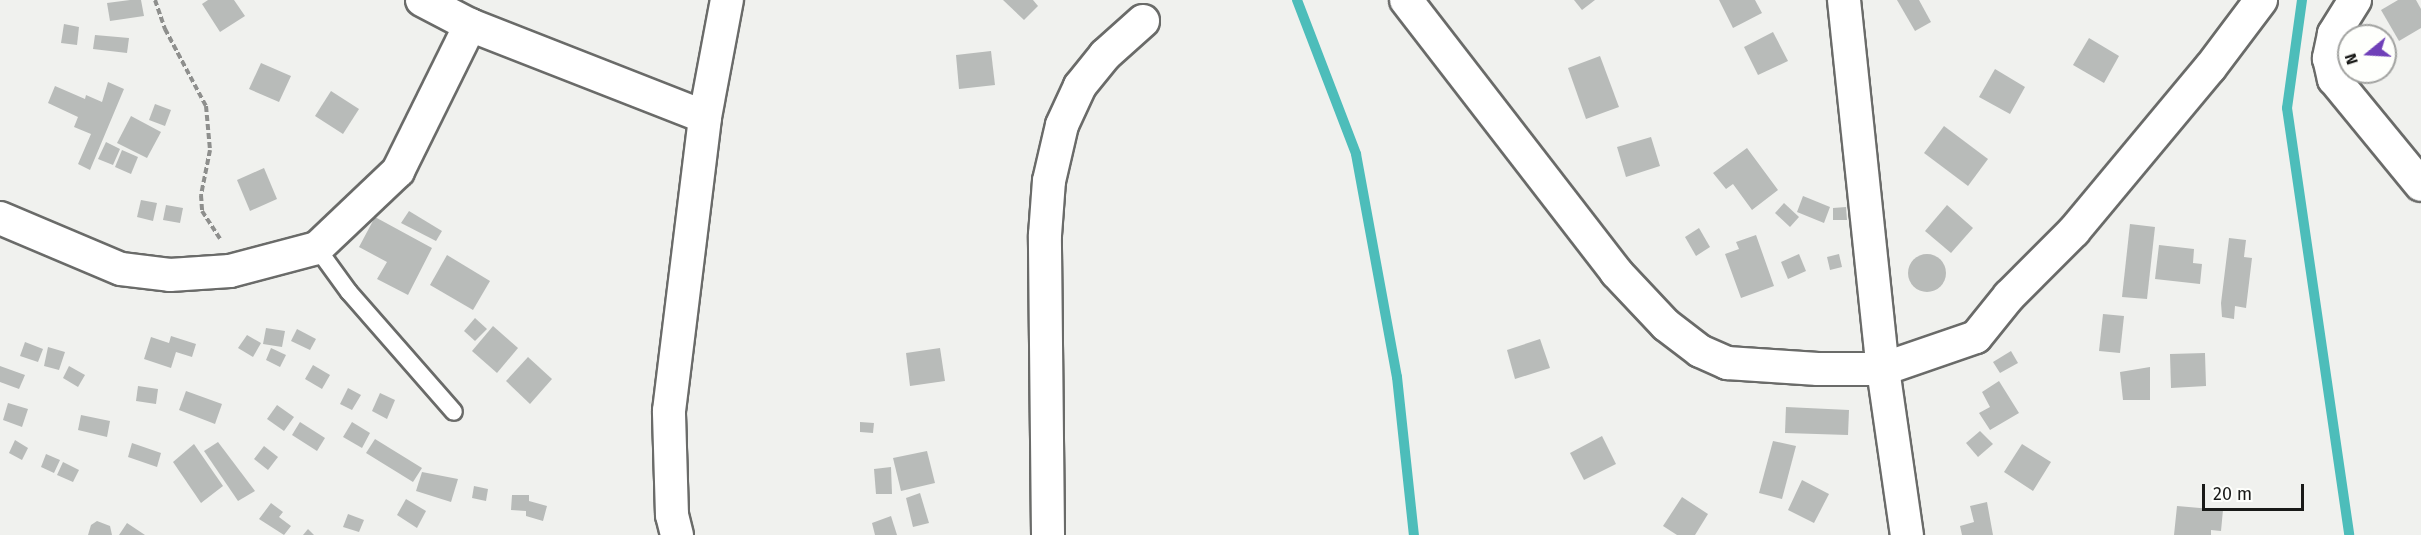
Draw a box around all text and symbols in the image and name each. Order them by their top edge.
north arrow [2337,24,2397,84]
text: N [2341,51,2362,67]
scale bar [2205,472,2307,510]
text: 20 m [2213,483,2252,505]

